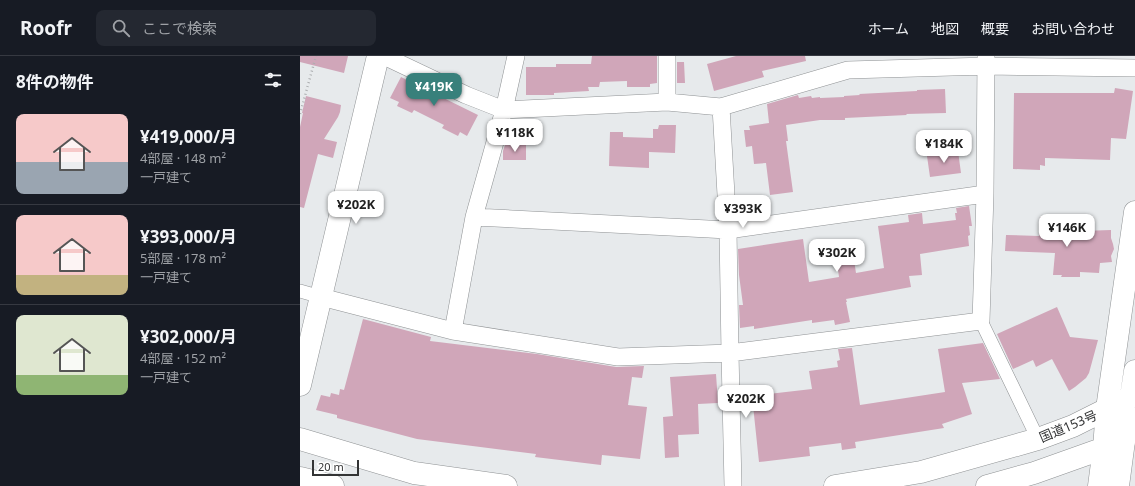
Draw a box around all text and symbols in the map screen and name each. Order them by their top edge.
search box [96,10,376,46]
text: Roofr [20,15,72,41]
icon: search [110,17,132,39]
text: ここで検索 [142,18,217,38]
text: ホーム [867,19,909,38]
text: 地図 [931,19,959,38]
text: 概要 [981,19,1009,38]
text: お問い合わせ [1031,19,1115,38]
icon: filters [262,69,284,91]
text: 8件の物件 [16,70,94,93]
pin: ¥419K [406,73,462,107]
text: ¥419K [415,77,453,95]
pin: ¥118K [487,119,543,153]
text: ¥118K [496,123,534,141]
text: ¥419,000/月 [140,125,237,148]
icon: home [48,130,96,178]
pin: ¥184K [916,130,972,164]
text: ¥184K [925,134,963,152]
text: 4部屋 · 148 m² [140,149,226,167]
text: 一戸建て [140,168,192,186]
pin: ¥202K [328,191,384,225]
text: ¥202K [337,195,375,213]
pin: ¥393K [715,195,771,229]
text: ¥393K [724,199,762,217]
pin: ¥146K [1039,214,1095,248]
text: ¥146K [1048,218,1086,236]
text: ¥393,000/月 [140,225,237,248]
icon: home [48,231,96,279]
pin: ¥302K [809,239,865,273]
text: ¥302K [818,243,856,261]
text: 5部屋 · 178 m² [140,249,226,267]
text: 一戸建て [140,268,192,286]
text: ¥302,000/月 [140,325,237,348]
icon: home [48,331,96,379]
text: 4部屋 · 152 m² [140,349,226,367]
text: 一戸建て [140,368,192,386]
pin: ¥202K [718,385,774,419]
text: ¥202K [727,389,765,407]
street label: 国道153号 [1036,406,1100,446]
scale bar [312,458,359,477]
text: 20 m [318,459,344,474]

